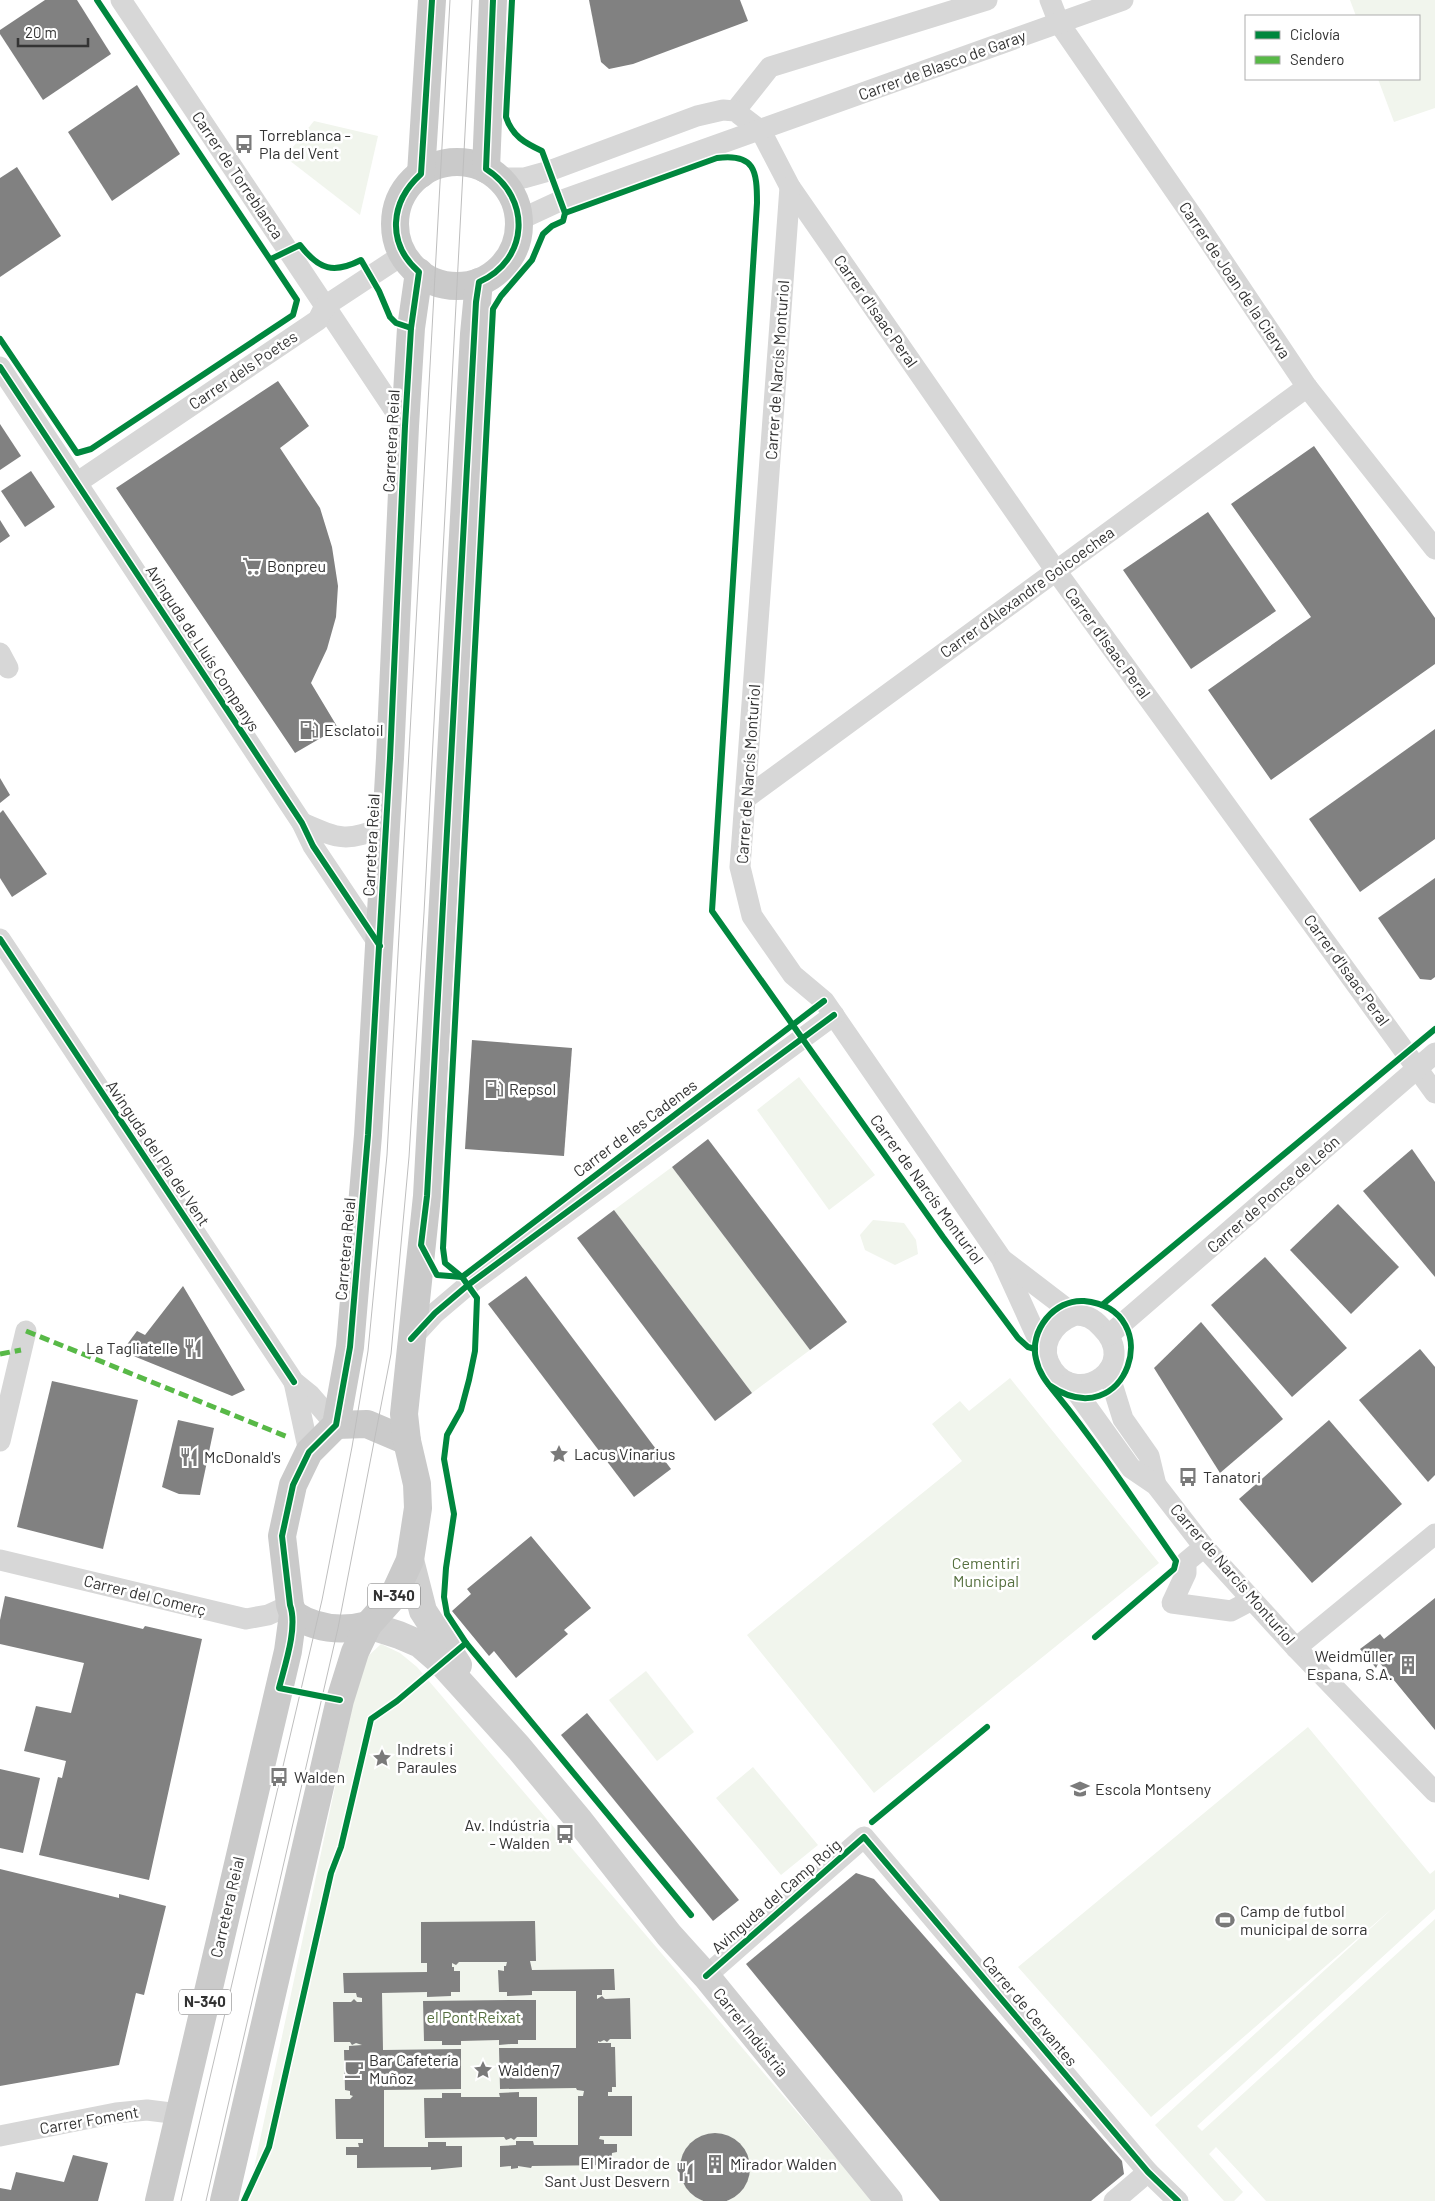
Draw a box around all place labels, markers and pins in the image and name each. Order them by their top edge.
place label: Torreblanca - Pla del Vent [259,125,351,162]
bus stop icon: Torreblanca - Pla del Vent [233,133,255,155]
supermarket icon: Bonpreu [241,555,263,577]
place label: Bonpreu [267,556,326,575]
fuel station icon: Esclatoil [298,719,320,741]
place label: Esclatoil [324,720,384,739]
fuel station icon: Repsol [483,1078,505,1100]
place label: Repsol [509,1079,556,1098]
restaurant icon: La Tagliatelle [182,1337,204,1359]
place label: La Tagliatelle [86,1338,178,1357]
place icon: Lacus Vinarius [548,1443,570,1465]
place label: Lacus Vinarius [574,1444,676,1463]
restaurant icon: McDonald's [178,1446,200,1468]
place label: McDonald's [204,1447,281,1466]
bus stop icon: Tanatori [1177,1466,1199,1488]
place label: Tanatori [1203,1467,1261,1486]
place label: Weidmüller Espana, S.A. [1307,1646,1393,1683]
building icon: Weidmüller Espana, S.A. [1397,1654,1419,1676]
place label: Indrets i Paraules [397,1739,457,1776]
place icon: Indrets i Paraules [371,1747,393,1769]
bus stop icon: Walden [268,1766,290,1788]
place label: Walden [294,1767,345,1786]
school or university icon: Escola Montseny [1069,1778,1091,1800]
place label: Escola Montseny [1095,1779,1212,1798]
place label: Av. Indústria - Walden [465,1815,550,1852]
bus stop icon: Av. Indústria - Walden [554,1823,576,1845]
place label: Camp de futbol municipal de sorra [1240,1901,1367,1938]
sports icon: Camp de futbol municipal de sorra [1214,1909,1236,1931]
place label: Bar Cafetería Muñoz [369,2050,459,2087]
cafe icon: Bar Cafetería Muñoz [343,2058,365,2080]
place icon: Walden 7 [472,2059,494,2081]
place label: Walden 7 [498,2060,560,2079]
place label: El Mirador de Sant Just Desvern [545,2153,670,2190]
building icon: Mirador Walden [704,2153,726,2175]
place label: Mirador Walden [730,2154,837,2173]
restaurant icon: El Mirador de Sant Just Desvern [674,2161,696,2183]

